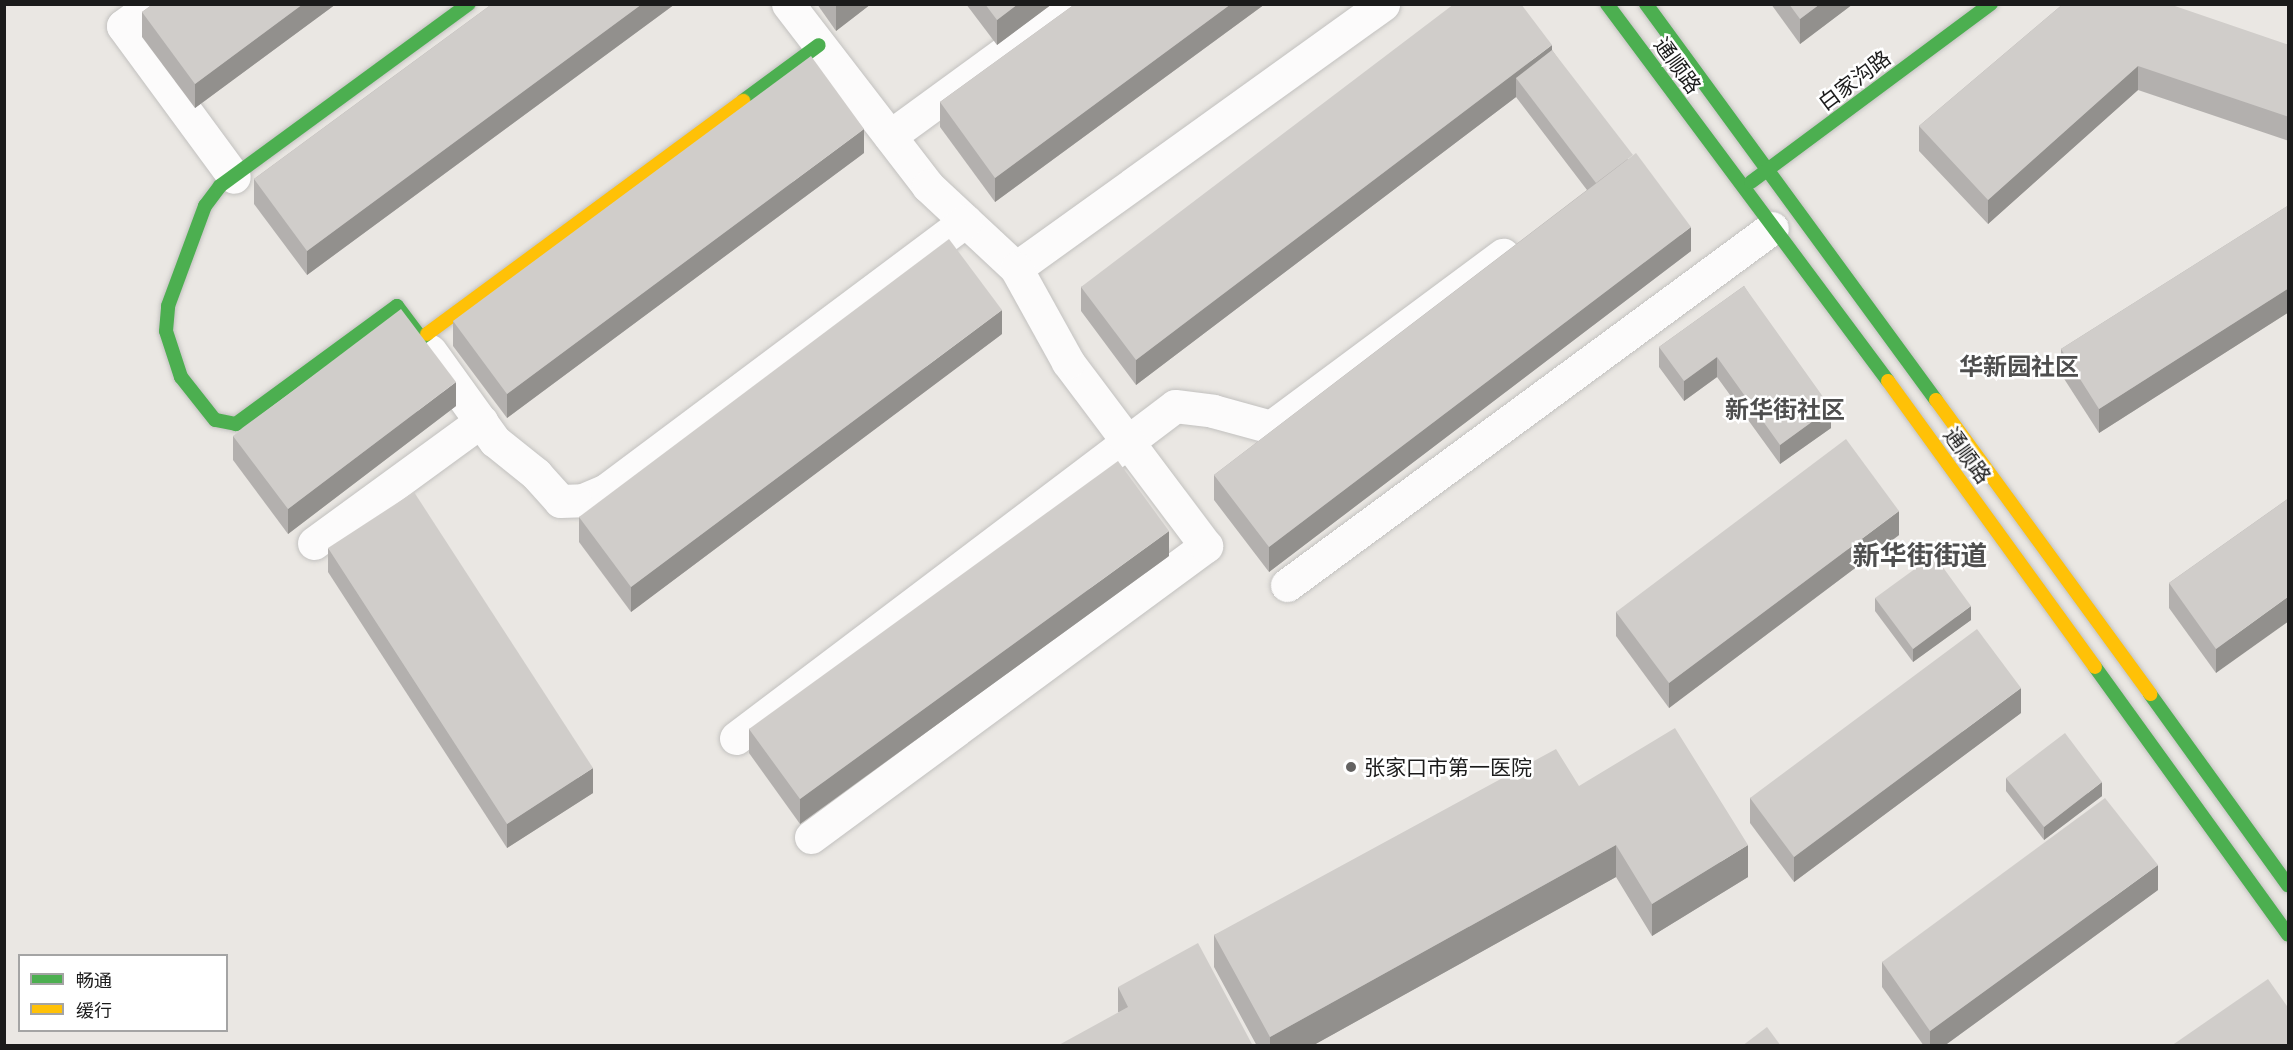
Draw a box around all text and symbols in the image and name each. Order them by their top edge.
street label: 通顺路 [1649,32,1707,98]
street label: 白家沟路 [1813,45,1895,115]
district label: 华新园社区 [1959,352,2079,380]
district label: 新华街社区 [1725,395,1845,423]
street label: 通顺路 [1939,422,1997,488]
district label: 新华街街道 [1853,539,1987,571]
place label: 张家口市第一医院 [1364,754,1532,780]
marker: 张家口市第一医院 [1342,758,1360,776]
legend [18,954,228,1032]
text: 畅通 [76,968,112,992]
text: 缓行 [76,998,112,1022]

